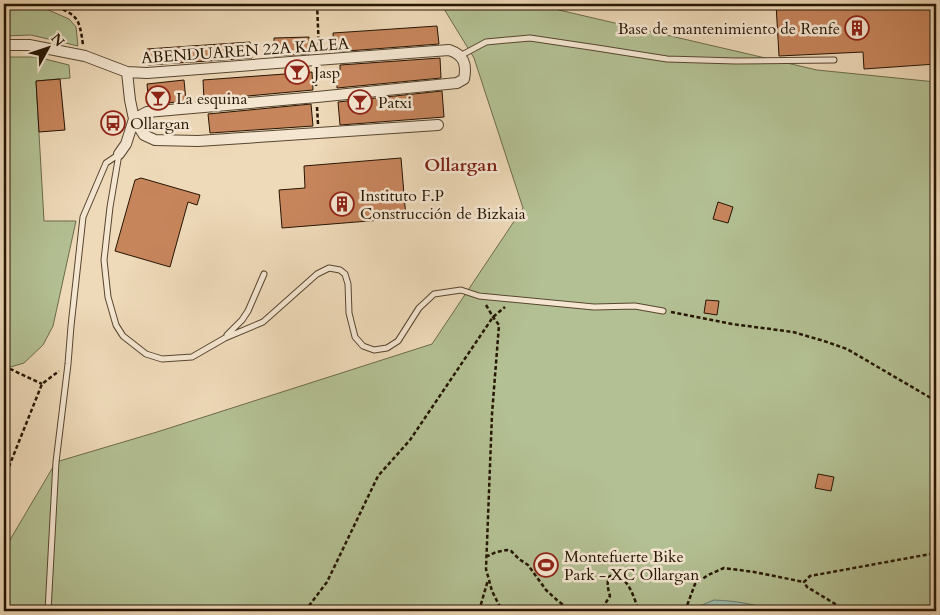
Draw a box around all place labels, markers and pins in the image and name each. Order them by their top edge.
building icon: Base de mantenimiento de Renfe [844,15,870,41]
place label: Base de mantenimiento de Renfe [618,18,840,40]
bar icon: Jasp [284,59,310,85]
place label: Jasp [312,62,340,84]
bar icon: La esquina [145,85,171,111]
place label: La esquina [176,88,247,110]
bar icon: Patxi [347,89,373,115]
place label: Patxi [378,92,412,114]
bus stop icon: Ollargan [100,110,126,136]
place label: Ollargan [130,113,190,135]
place label: Instituto F.P Construcción de Bizkaia [360,185,526,225]
building icon: Instituto F.P Construcción de Bizkaia [329,191,355,217]
place label: Montefuerte Bike Park - XC Ollargan [564,546,699,586]
sports icon: Montefuerte Bike Park - XC Ollargan [533,552,559,578]

